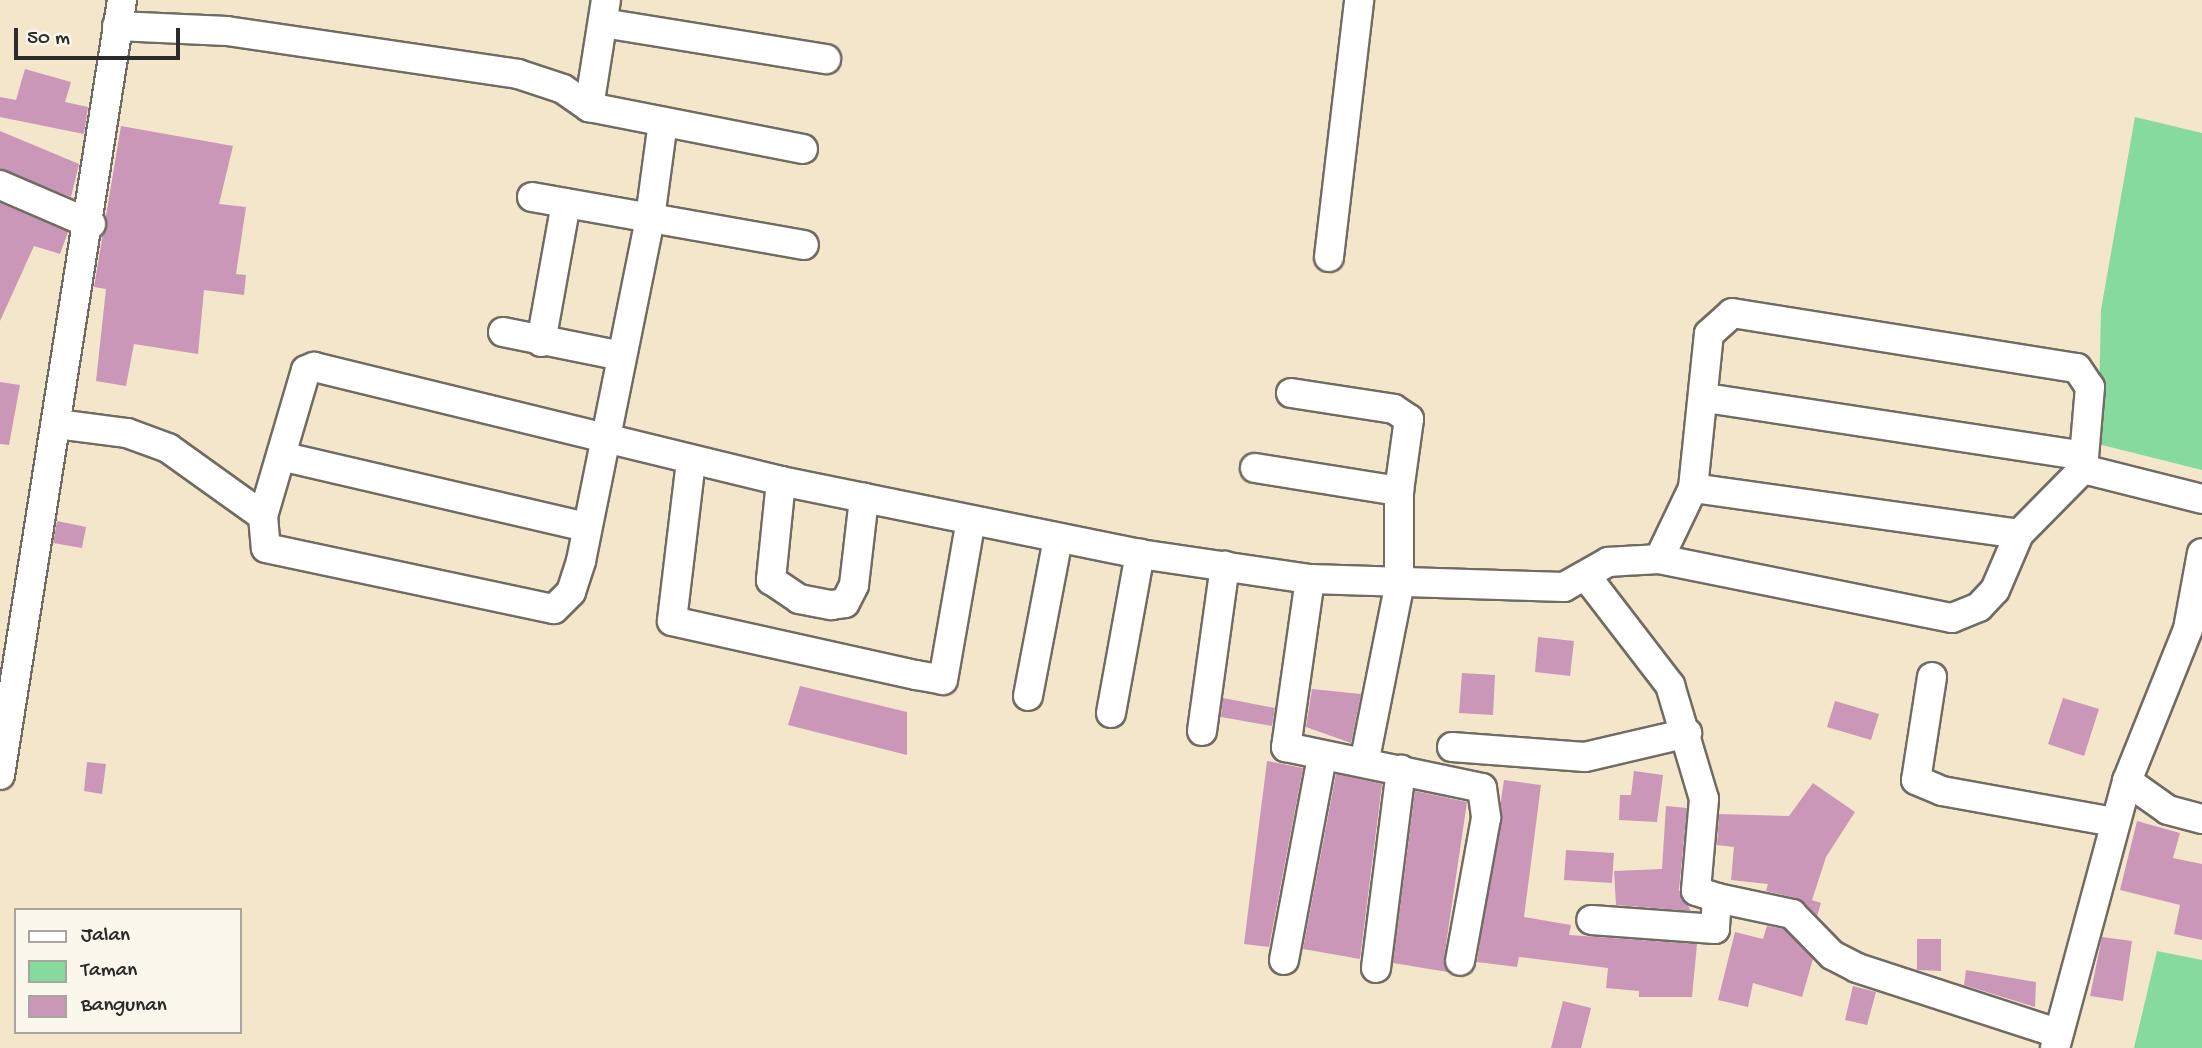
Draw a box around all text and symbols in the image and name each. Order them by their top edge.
scale bar [18,14,184,58]
text: 50 m [27,27,70,52]
legend [14,908,242,1034]
text: Jalan [81,924,130,949]
text: Taman [81,959,137,984]
text: Bangunan [81,994,167,1019]

